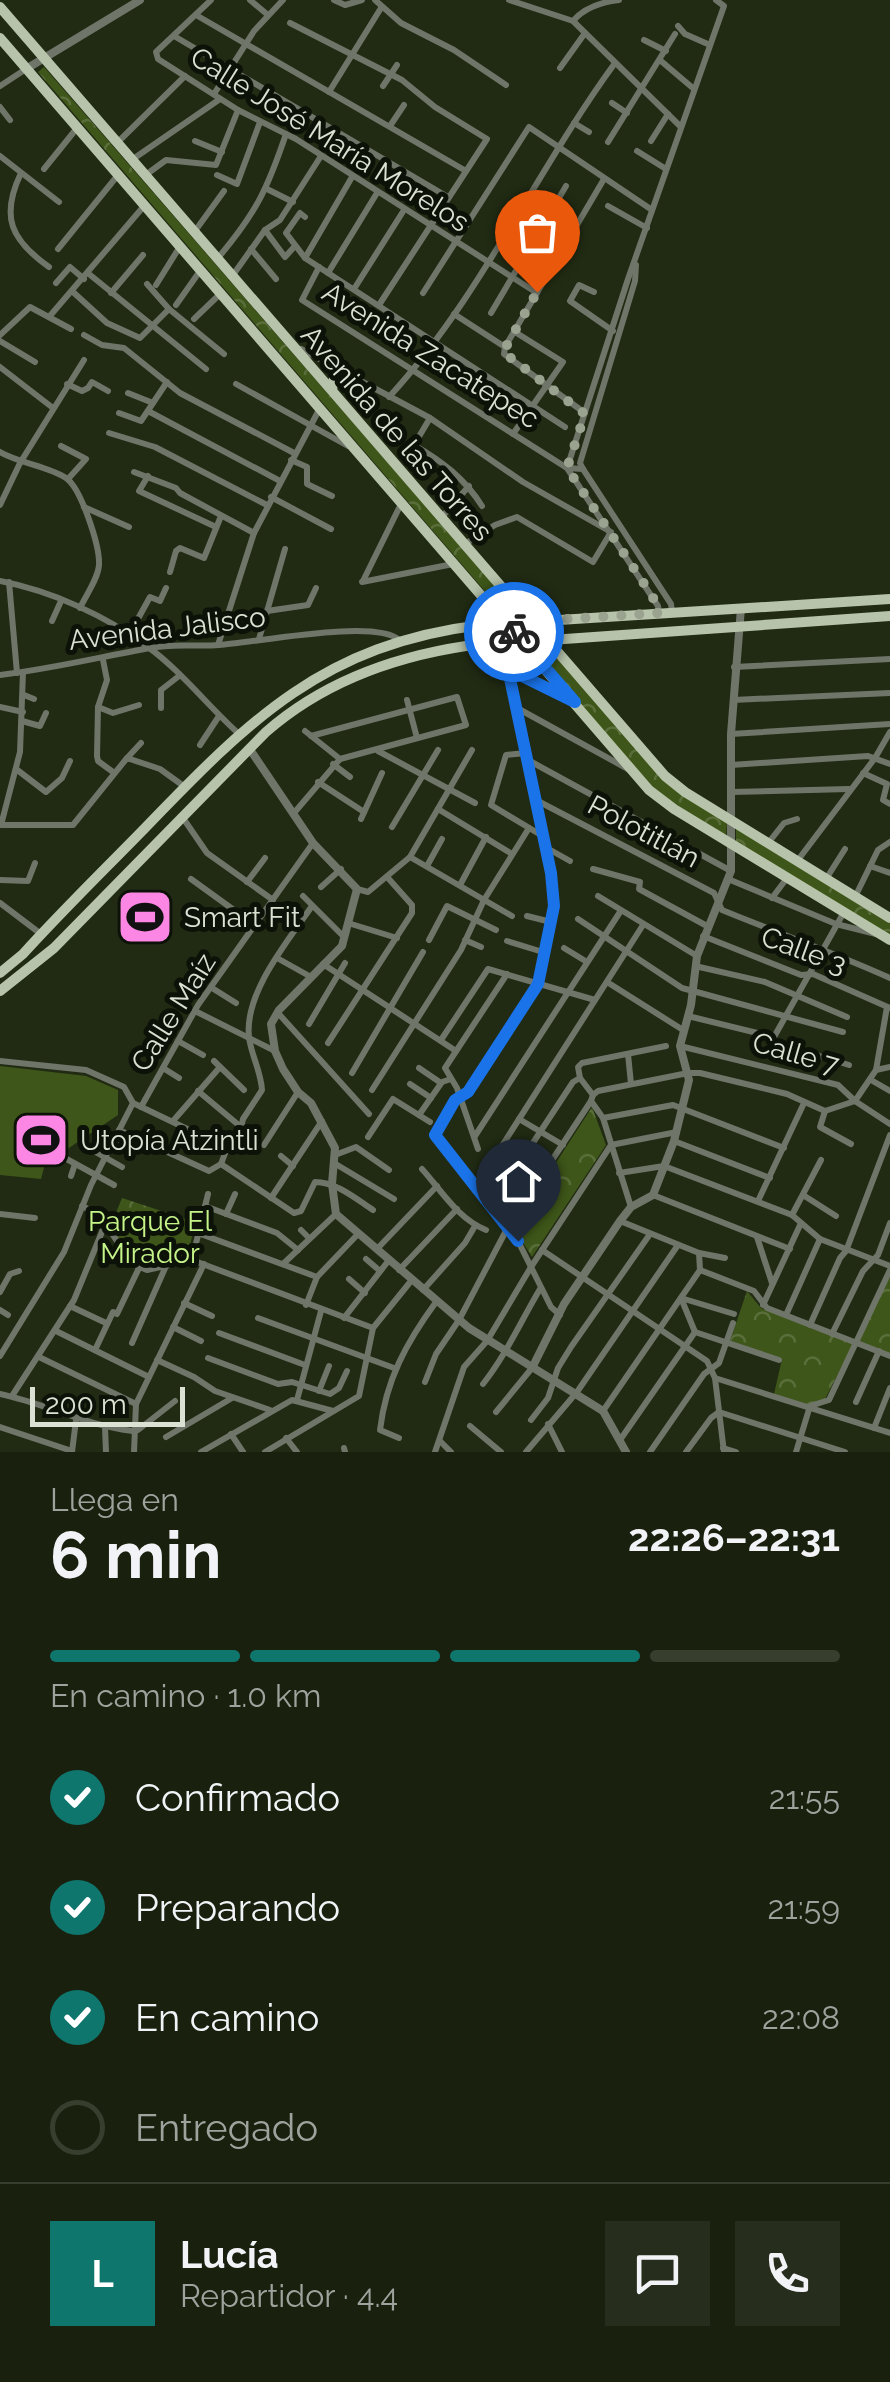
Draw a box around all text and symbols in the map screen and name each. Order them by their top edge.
street label: Calle José María Morelos [184,40,475,239]
pin [495,190,580,293]
icon: bag [510,205,565,260]
street label: Avenida Zacatepec [316,275,545,435]
street label: Avenida de las Torres [294,319,499,548]
courier [464,582,564,682]
street label: Avenida Jalisco [67,600,267,657]
icon: bike [487,605,542,660]
street label: Polotitlán [582,788,705,875]
sports icon: Smart Fit [115,887,175,947]
place label: Smart Fit [184,901,301,934]
street label: Calle 3 [757,920,851,981]
street label: Calle Maíz [124,947,223,1077]
street label: Calle 7 [749,1025,843,1082]
sports icon: Utopía Atzintli [11,1110,71,1170]
place label: Utopía Atzintli [80,1124,259,1157]
pin [476,1139,561,1242]
icon: home [491,1154,546,1209]
park label: Parque El Mirador [88,1205,212,1270]
scale bar [30,1382,185,1426]
text: 200 m [45,1388,127,1421]
text: Llega en [50,1481,179,1518]
text: 22:26–22:31 [628,1515,840,1560]
text: 6 min [50,1517,221,1593]
text: En camino · 1.0 km [50,1677,321,1714]
icon: check [50,1770,105,1825]
text: Confirmado [135,1775,340,1820]
text: 21:55 [769,1779,840,1816]
icon: check [50,1880,105,1935]
text: Preparando [135,1885,340,1930]
text: 21:59 [767,1889,840,1926]
icon: check [50,1990,105,2045]
text: En camino [135,1995,319,2040]
text: 22:08 [762,1999,840,2036]
text: Entregado [135,2105,318,2150]
button: chat [605,2221,710,2326]
button: phone [735,2221,840,2326]
text: Lucía [180,2232,279,2277]
text: L [91,2251,114,2296]
text: Repartidor · 4.4 [180,2277,398,2314]

